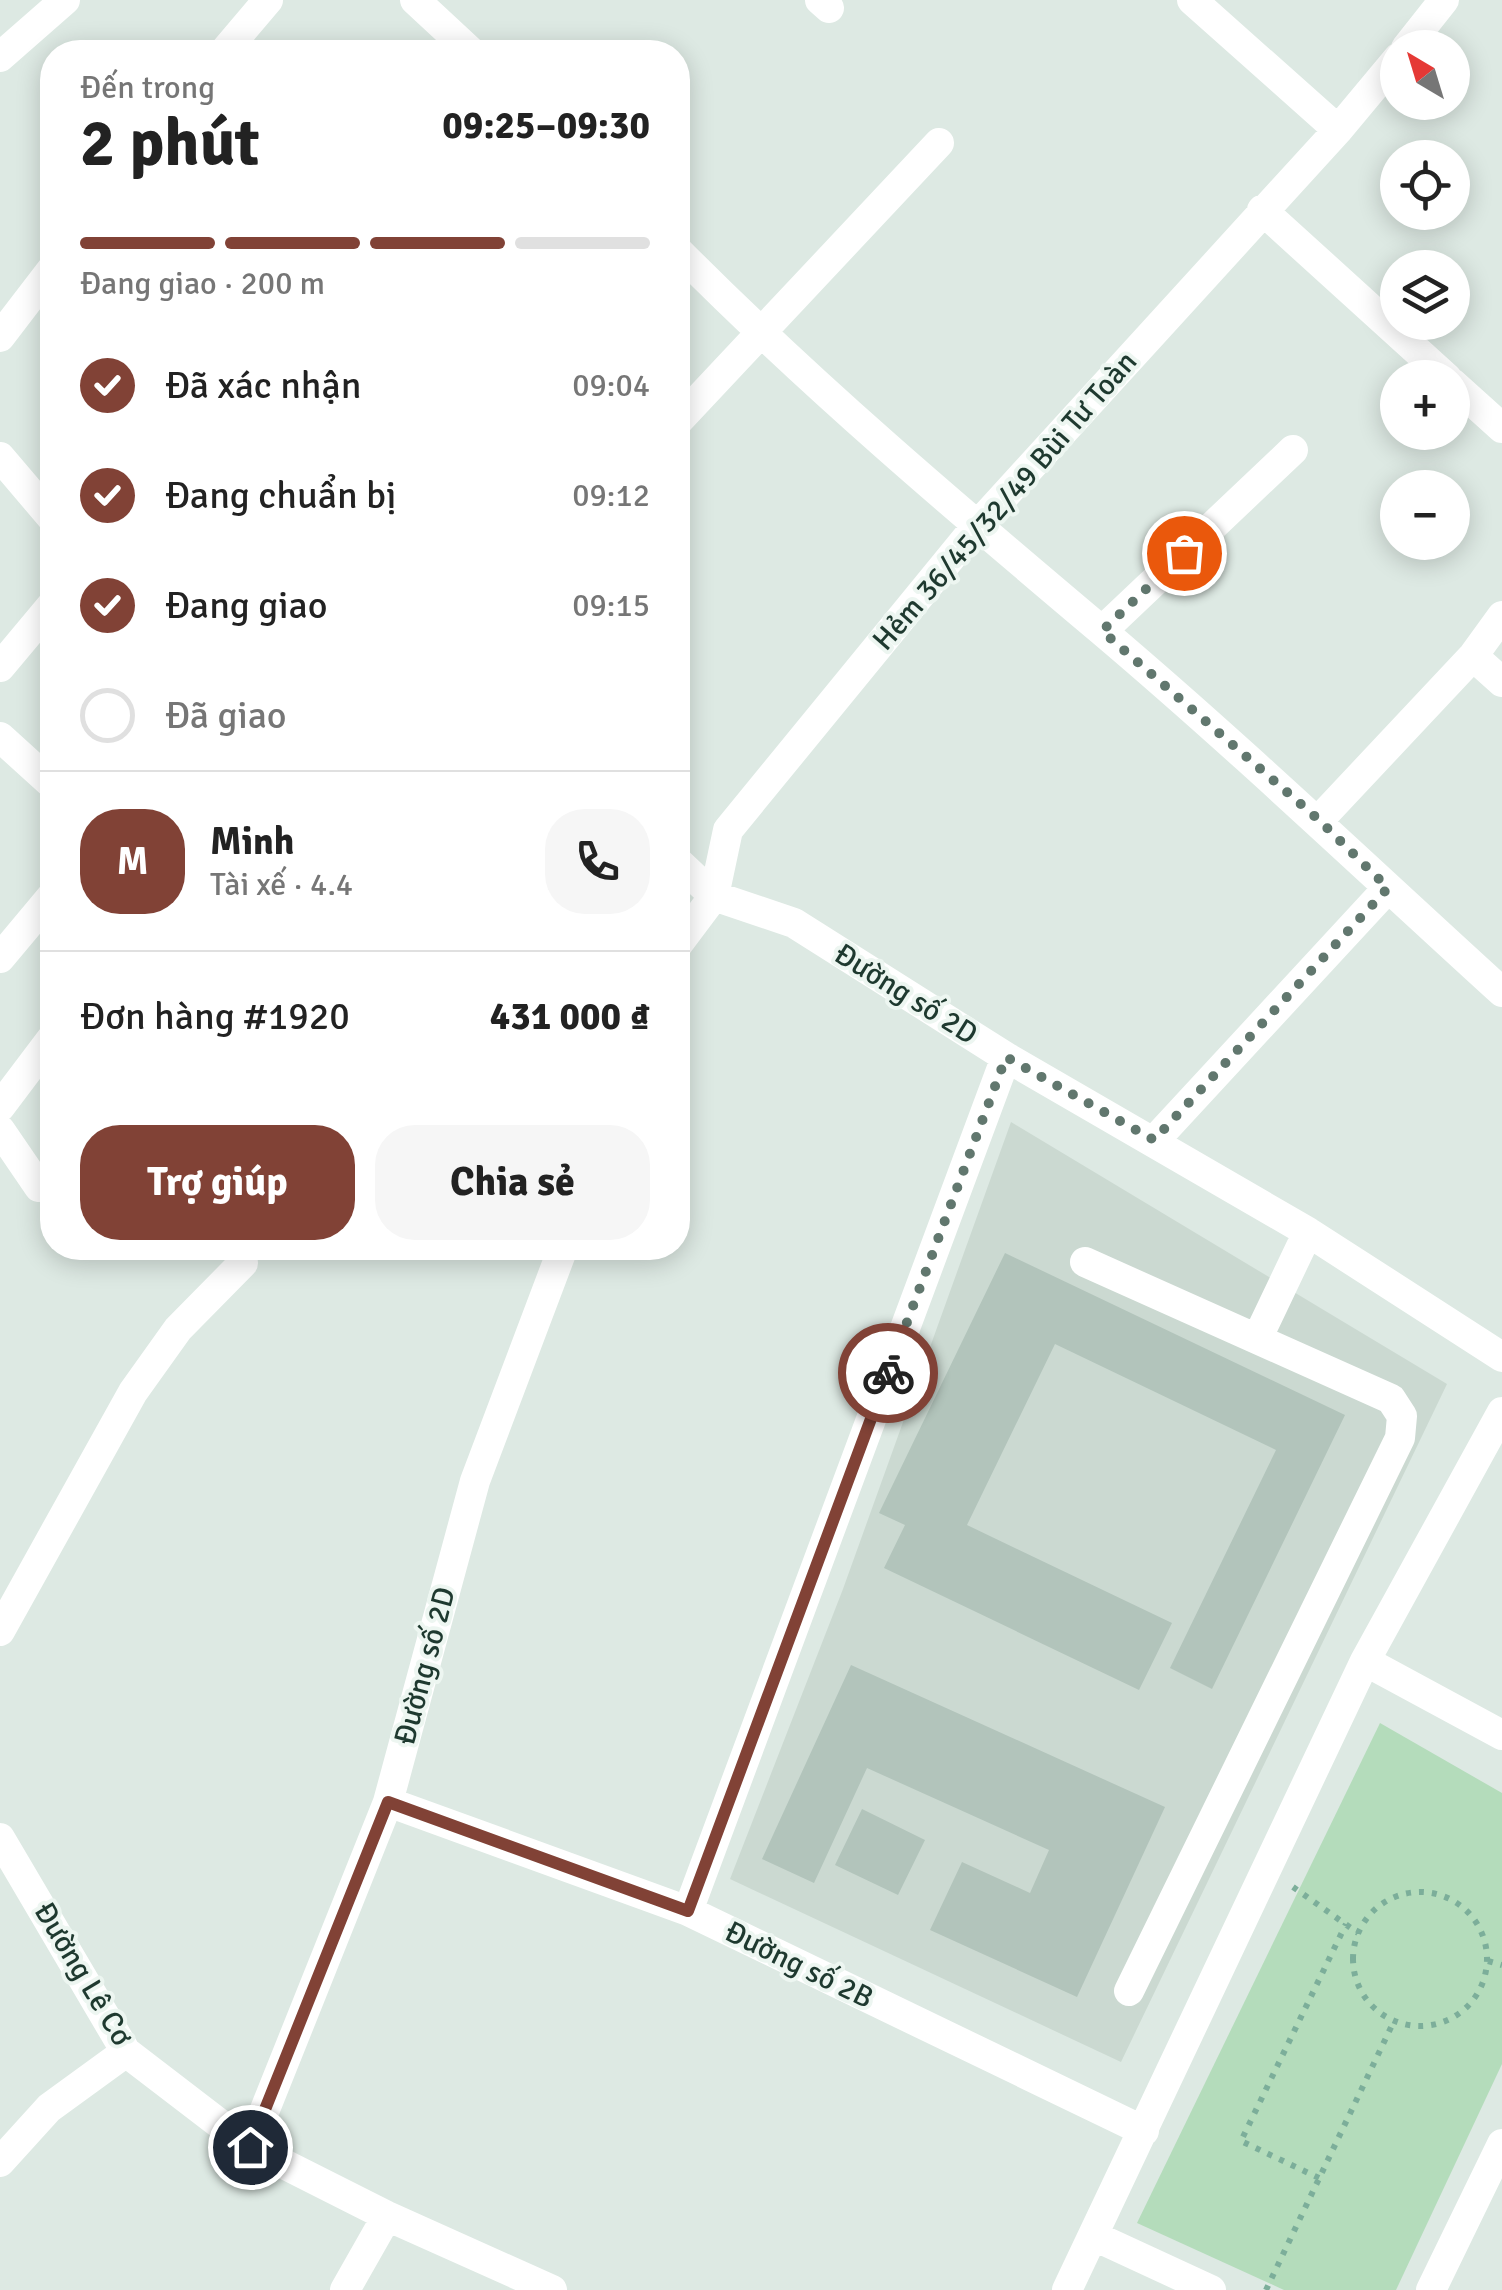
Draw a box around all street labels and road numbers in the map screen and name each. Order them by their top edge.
street label: Hẻm 36/45/32/49 Bùi Tư Toàn [865,344,1145,658]
street label: Đường số 2D [828,935,984,1053]
street label: Đường số 2D [386,1583,464,1749]
street label: Đường Lê Cơ [26,1896,140,2053]
street label: Đường số 2B [719,1913,879,2017]

